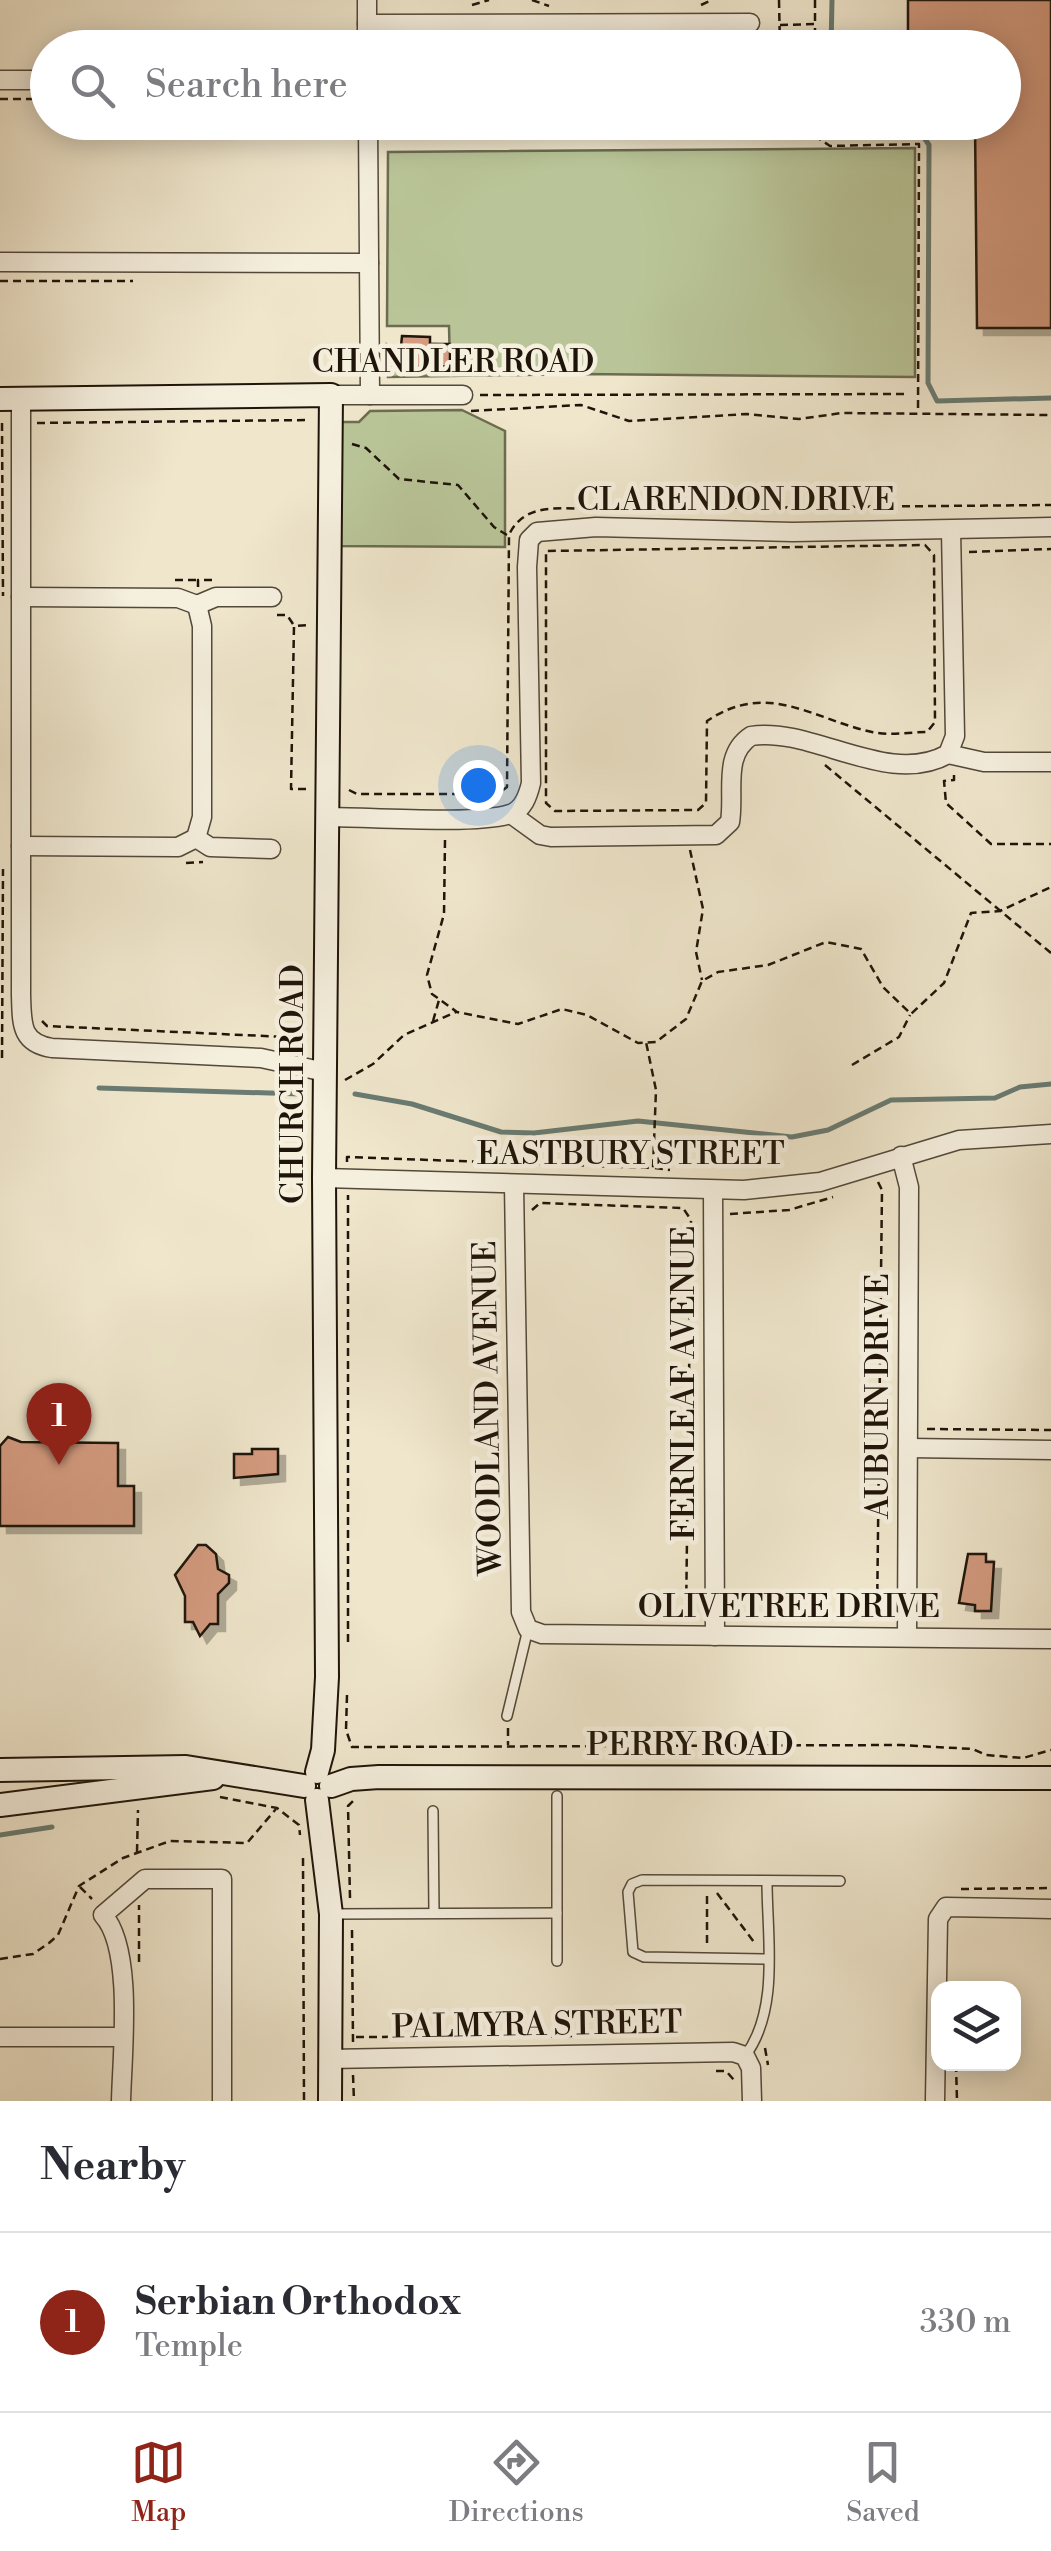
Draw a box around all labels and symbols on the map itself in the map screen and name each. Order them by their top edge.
street label: CHANDLER ROAD [312,342,594,382]
street label: CLARENDON DRIVE [577,480,895,520]
your location [453,760,504,811]
street label: CHURCH ROAD [273,964,313,1204]
street label: EASTBURY STREET [477,1134,785,1174]
street label: FERNLEAF AVENUE [664,1226,704,1540]
street label: WOODLAND AVENUE [465,1240,511,1577]
street label: AUBURN DRIVE [858,1273,898,1520]
pin: 1 [27,1382,92,1465]
street label: OLIVETREE DRIVE [638,1587,940,1627]
street label: PERRY ROAD [586,1725,794,1765]
street label: PALMYRA STREET [391,2002,683,2048]

